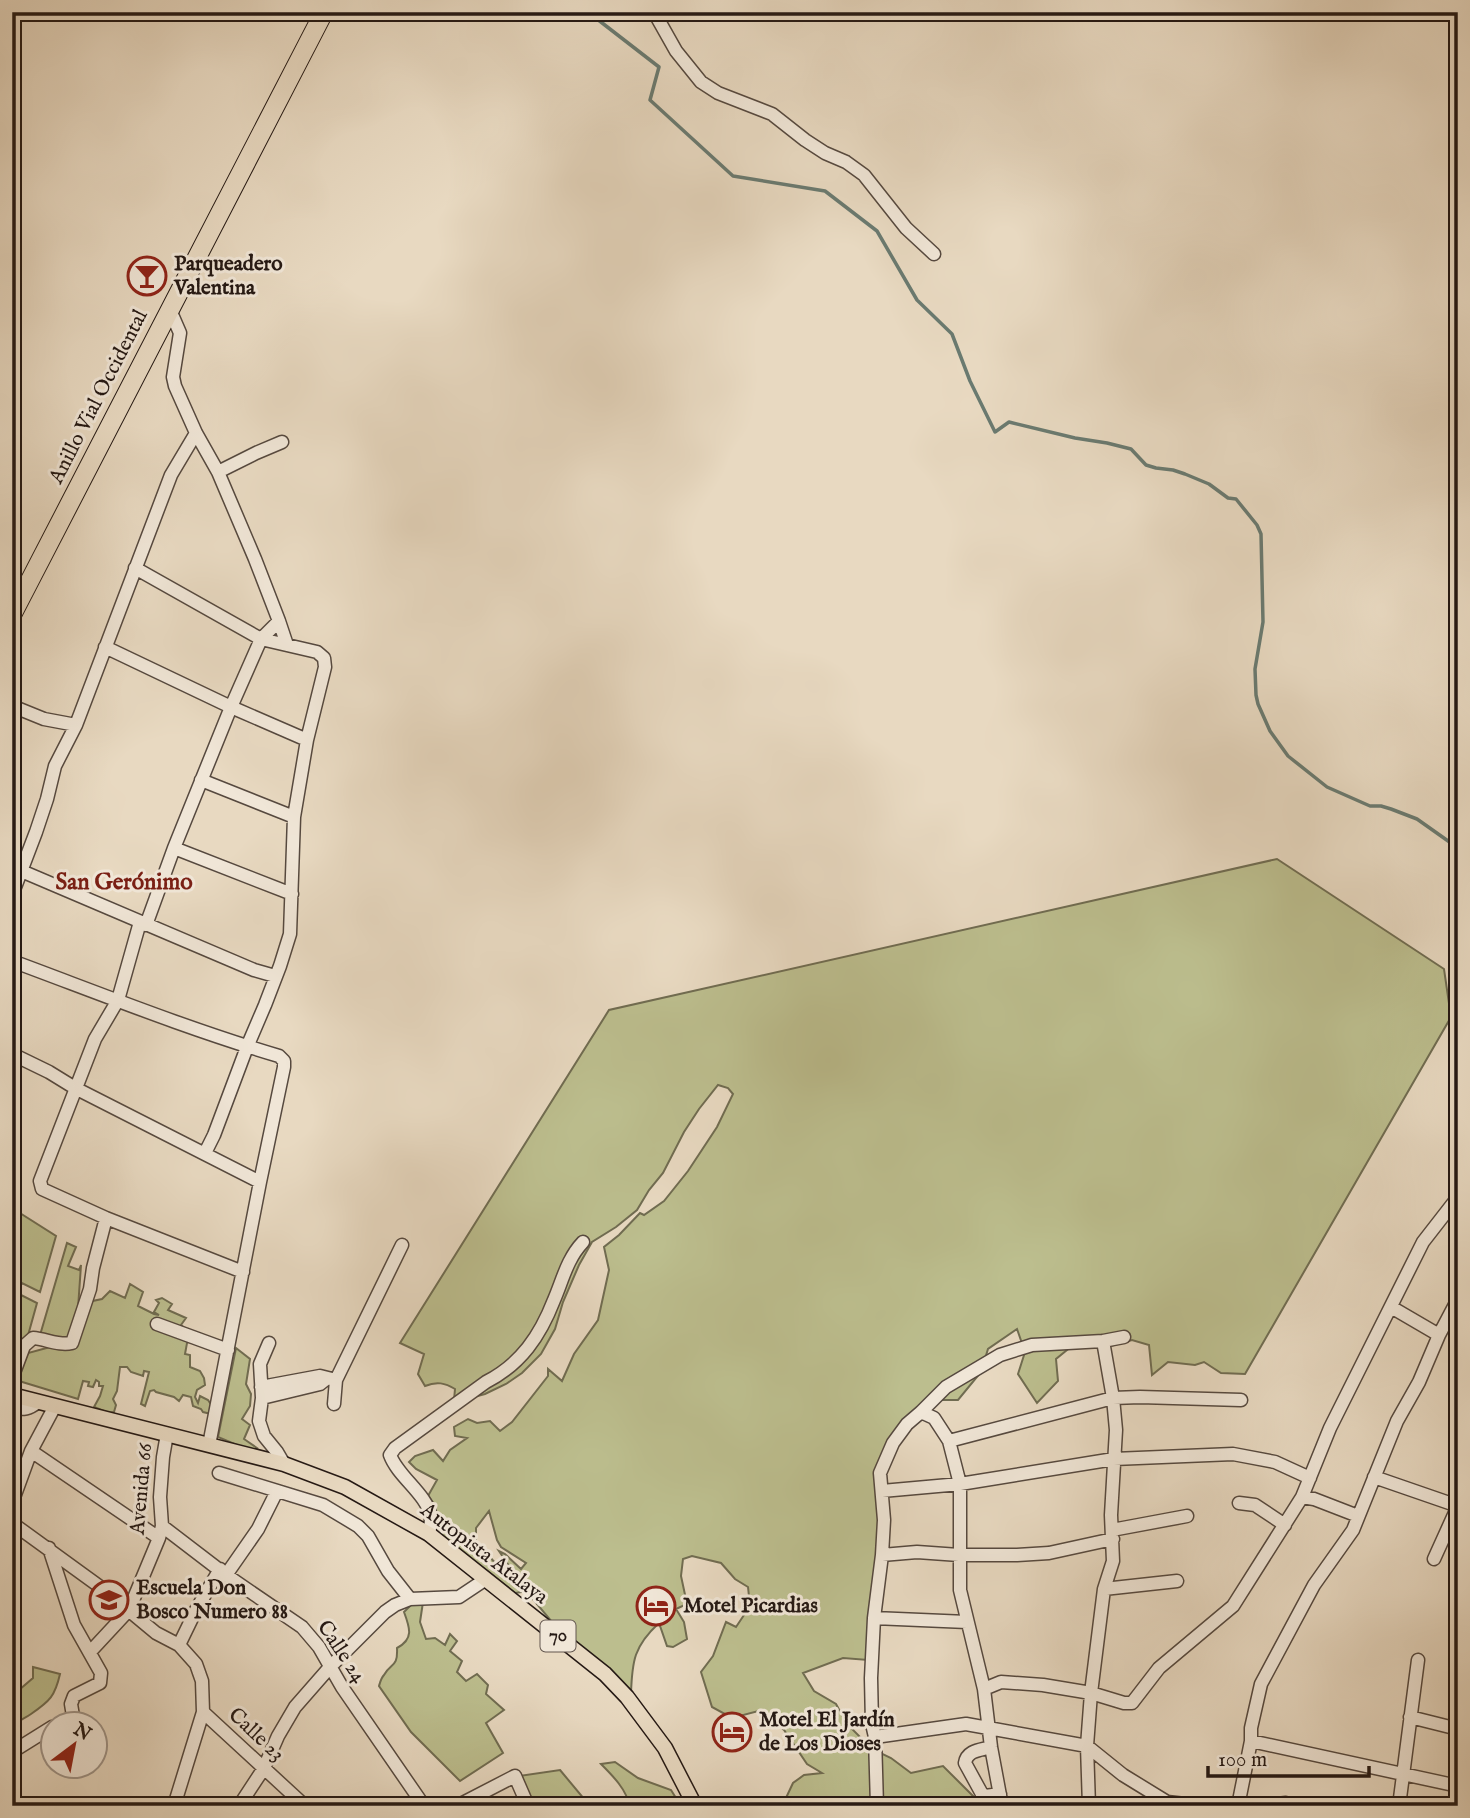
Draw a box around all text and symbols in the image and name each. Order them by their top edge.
place label: Parqueadero Valentina [173,251,283,302]
bar icon: Parqueadero Valentina [126,255,168,297]
street label: Anillo Vial Occidental [43,305,155,490]
district label: San Gerónimo [55,868,193,897]
street label: Avenida 66 [124,1441,160,1537]
street label: Autopista Atalaya [414,1497,554,1611]
place label: Escuela Don Bosco Numero 88 [136,1575,288,1626]
school or university icon: Escuela Don Bosco Numero 88 [88,1579,130,1621]
hotel icon: Motel Picardias [635,1585,677,1627]
place label: Motel Picardias [683,1593,818,1620]
street label: Calle 24 [310,1615,372,1689]
road number: 70 [540,1620,576,1652]
street label: Calle 23 [222,1702,290,1768]
place label: Motel El Jardín de Los Dioses [759,1707,895,1758]
north arrow [38,1710,108,1780]
hotel icon: Motel El Jardín de Los Dioses [711,1711,753,1753]
text: N [68,1717,96,1747]
scale bar [1208,1734,1368,1778]
text: 100 m [1218,1747,1267,1774]

